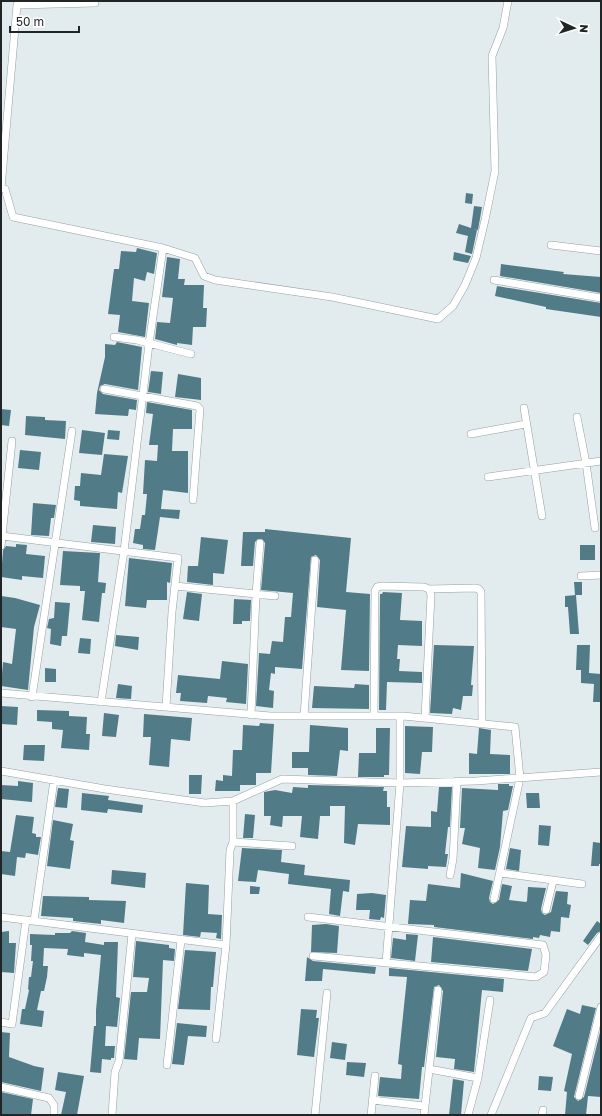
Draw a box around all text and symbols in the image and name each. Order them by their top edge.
scale bar [10,8,79,34]
north arrow [554,8,594,48]
text: 50 m [16,14,44,29]
text: N [578,24,591,33]

